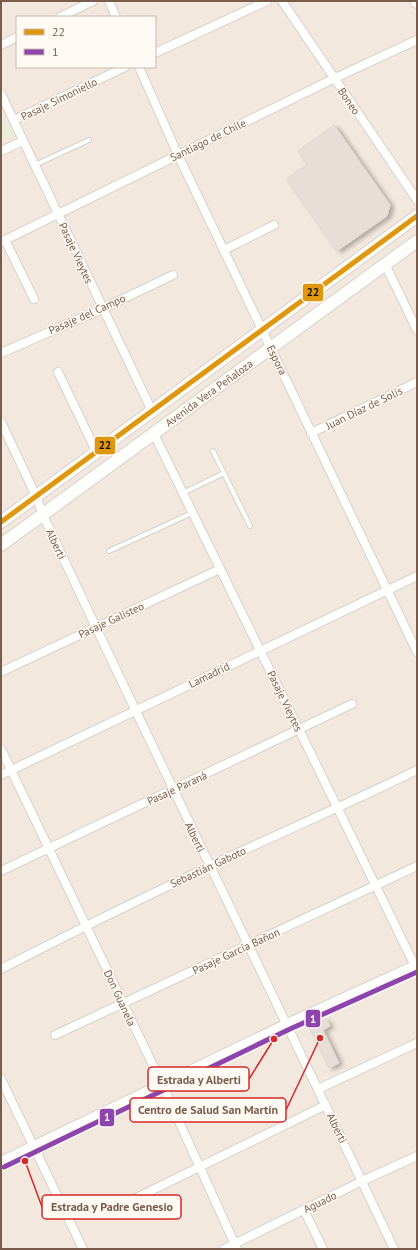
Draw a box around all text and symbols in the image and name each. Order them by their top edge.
legend [16,16,156,68]
text: 22 [52,24,65,39]
text: 1 [52,44,59,59]
street label: Pasaje Simoniello [19,74,100,124]
street label: Boneo [335,85,363,117]
street label: Santiago de Chile [168,115,249,164]
street label: Pasaje Vieytes [56,220,96,286]
line badge: 22 [302,283,324,302]
text: 22 [307,285,319,299]
street label: Pasaje del Campo [46,291,128,337]
street label: Espora [264,343,290,377]
street label: Avenida Vera Peñaloza [162,356,256,430]
street label: Juan Díaz de Solís [322,383,405,433]
line badge: 22 [94,436,116,455]
text: 22 [99,438,111,452]
street label: Alberti [43,527,69,561]
street label: Pasaje Galisteo [76,599,146,641]
street label: Lamadrid [186,659,232,691]
street label: Pasaje Vieytes [264,668,306,734]
street label: Pasaje Paraná [145,768,209,808]
street label: Alberti [182,820,208,854]
street label: Sebastián Gaboto [168,843,248,891]
street label: Pasaje García Bañon [190,925,282,977]
street label: Don Guanela [101,968,139,1028]
line badge: 1 [305,1009,321,1028]
text: 1 [310,1012,316,1026]
callout: Estrada y Alberti [148,1067,249,1091]
text: Estrada y Alberti [157,1072,241,1087]
callout: Centro de Salud San Martín [130,1098,286,1122]
text: Centro de Salud San Martín [138,1102,278,1117]
line badge: 1 [99,1108,115,1127]
text: 1 [104,1110,110,1124]
street label: Alberti [324,1111,350,1145]
street label: Aguado [301,1188,339,1216]
callout: Estrada y Padre Genesio [42,1195,181,1219]
text: Estrada y Padre Genesio [51,1199,174,1214]

